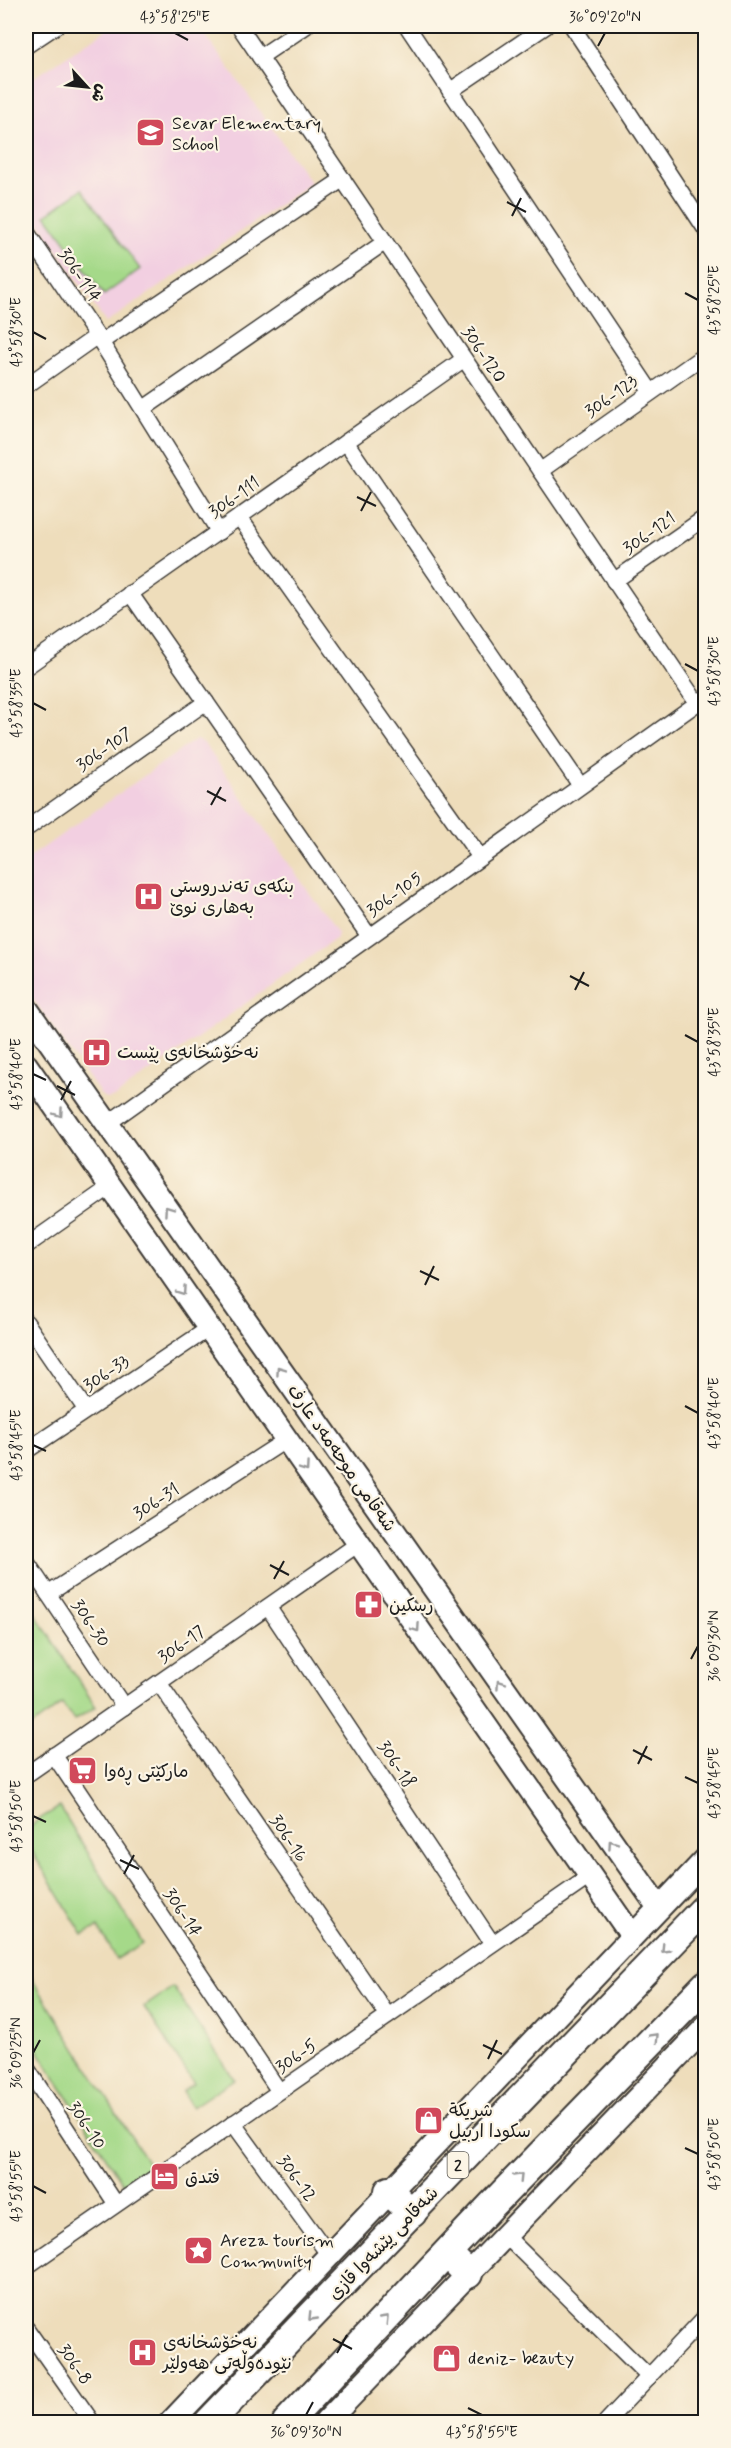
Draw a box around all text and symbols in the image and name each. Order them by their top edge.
text: 43°58'25"E [140,8,210,28]
text: 36°09'20"N [569,8,641,28]
north arrow [57,57,117,117]
text: ش [86,81,112,106]
place label: Sevar Elementary School [172,112,321,157]
school or university icon: Sevar Elementary School [135,117,167,149]
street label: 306-114 [52,243,106,308]
text: 43°58'25"E [705,265,725,335]
text: 43°58'30"E [7,297,27,367]
street label: 306-120 [456,322,511,388]
street label: 306-123 [580,370,643,424]
street label: 306-111 [204,471,265,524]
street label: 306-121 [618,507,681,561]
text: 43°58'30"E [705,636,725,706]
text: 43°58'35"E [7,668,27,738]
street label: 306-107 [72,722,137,778]
street label: 306-105 [362,866,427,923]
place label: بنکەی تەندروستی بەهاری نوێ [170,875,294,920]
hospital icon: بنکەی تەندروستی بەهاری نوێ [133,880,165,912]
text: 43°58'35"E [705,1007,725,1077]
hospital icon: نەخۆشخانەی پێست [80,1036,112,1068]
text: 43°58'40"E [7,1038,27,1110]
place label: نەخۆشخانەی پێست [117,1041,259,1065]
one-way arrow [52,1107,63,1118]
one-way arrow [164,1206,175,1217]
one-way arrow [175,1284,186,1295]
street label: 306-33 [79,1349,135,1398]
one-way arrow [276,1366,287,1377]
text: 43°58'40"E [705,1377,725,1449]
street label: شەقامی موحەمەد عارف [281,1380,401,1537]
text: 43°58'45"E [7,1409,27,1481]
one-way arrow [298,1462,309,1473]
street label: 306-31 [129,1478,184,1526]
pharmacy icon: رسکین [352,1589,384,1621]
place label: رسکین [389,1594,434,1618]
street label: 306-30 [65,1595,115,1652]
text: 36°09'30"N [705,1610,725,1682]
street label: 306-17 [153,1620,210,1670]
one-way arrow [409,1622,420,1633]
one-way arrow [496,1680,507,1691]
street label: 306-18 [371,1736,421,1793]
text: 43°58'45"E [705,1747,725,1819]
supermarket icon: مارکێتی ڕەوا [67,1755,99,1787]
place label: مارکێتی ڕەوا [104,1760,189,1786]
text: 43°58'50"E [7,1780,27,1852]
street label: 306-16 [263,1810,313,1867]
one-way arrow [608,1840,619,1851]
street label: 306-14 [157,1883,207,1942]
one-way arrow [661,1942,672,1953]
text: 36°09'25"N [7,2017,27,2089]
street label: 306-5 [271,2034,322,2080]
one-way arrow [647,2034,658,2045]
street label: 306-10 [61,2097,111,2154]
place label: شريكة سكودا اربيل [449,2099,531,2144]
shop icon: شريكة سكودا اربيل [412,2104,444,2136]
text: 43°58'50"E [705,2118,725,2190]
text: 43°58'55"E [7,2150,27,2222]
street label: 306-12 [271,2150,321,2207]
road number: 2 [448,2152,468,2178]
hotel icon: فتدق [148,2161,180,2193]
place label: فتدق [185,2166,220,2190]
one-way arrow [511,2174,522,2185]
street label: شەقامی پێشەوا قازی [323,2182,444,2306]
place label: Areza tourism Community [220,2229,334,2274]
place icon: Areza tourism Community [183,2234,215,2266]
one-way arrow [308,2309,319,2320]
one-way arrow [378,2316,389,2327]
place label: نەخۆشخانەی نێودەوڵەتی ھەولێر [161,2331,292,2376]
hospital icon: نەخۆشخانەی نێودەوڵەتی ھەولێر [126,2336,158,2368]
street label: 306-8 [51,2339,97,2390]
shop icon: deniz- beauty [431,2342,463,2374]
place label: deniz- beauty [468,2347,574,2371]
text: 36°09'30"N [270,2423,342,2443]
text: 43°58'55"E [446,2423,518,2443]

